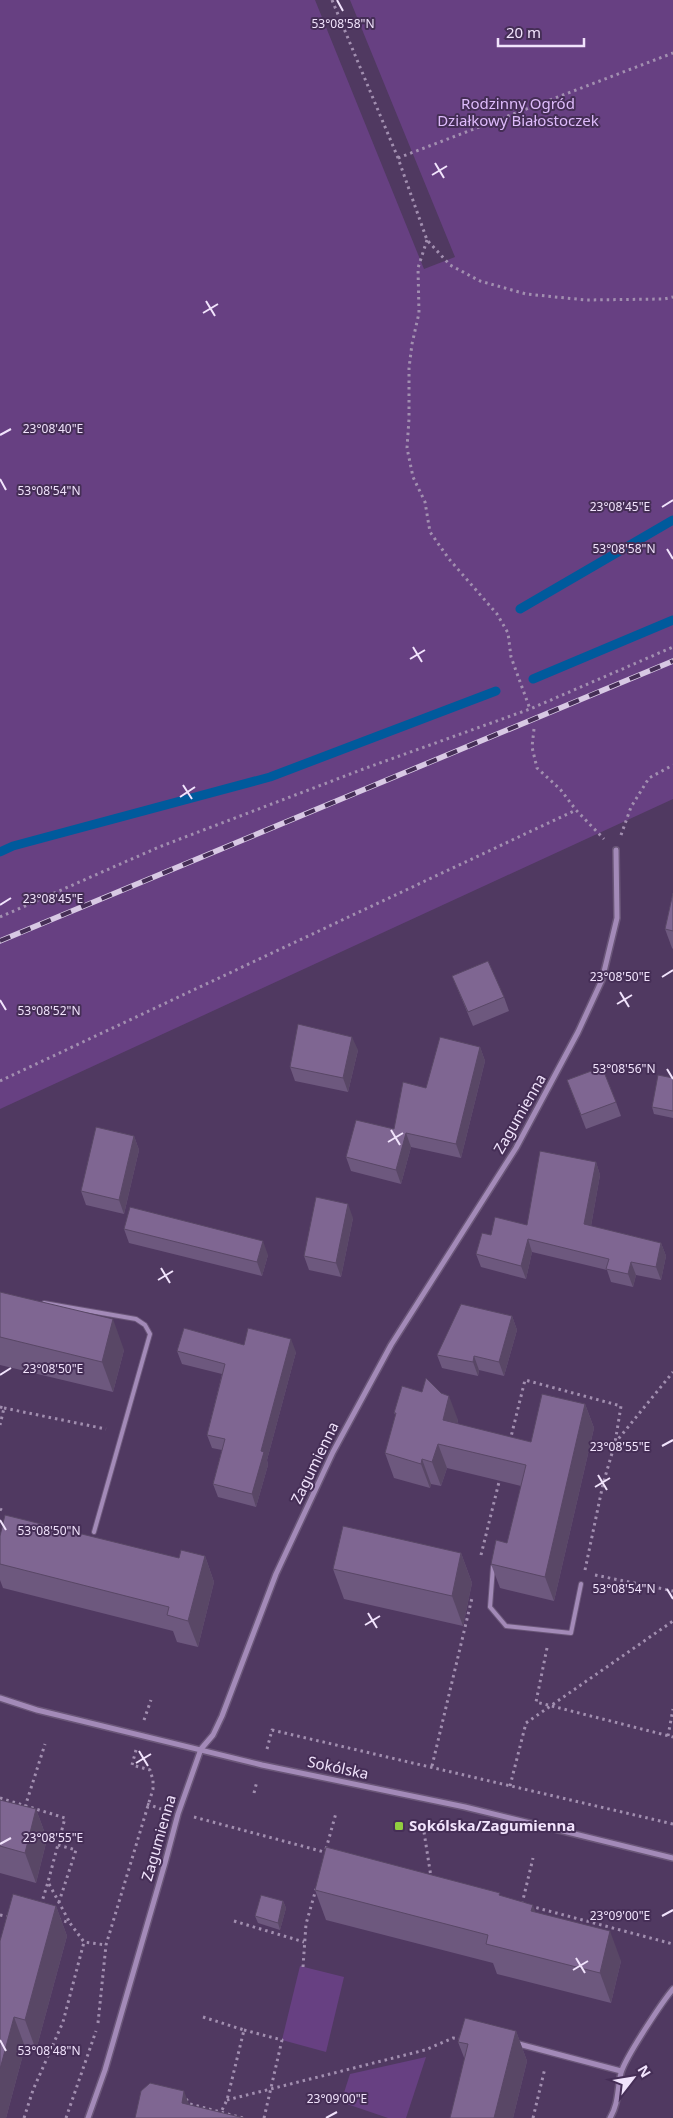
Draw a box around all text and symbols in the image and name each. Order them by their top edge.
text: 53°08'58"N [311,15,375,32]
scale bar [498,15,584,47]
text: 20 m [506,22,541,42]
park label: Rodzinny Ogród Działkowy Białostoczek [437,93,599,130]
text: 23°08'40"E [23,420,83,437]
text: 53°08'54"N [17,482,81,499]
text: 23°08'45"E [590,498,650,515]
text: 53°08'58"N [592,540,656,557]
text: 23°08'45"E [23,890,83,907]
text: 23°08'50"E [590,968,650,985]
text: 53°08'52"N [17,1002,81,1019]
text: 53°08'56"N [592,1060,656,1077]
street label: Zagumienna [488,1070,550,1157]
text: 23°08'50"E [23,1360,83,1377]
street label: Zagumienna [286,1418,343,1507]
text: 23°08'55"E [590,1438,650,1455]
text: 53°08'50"N [17,1522,81,1539]
text: 53°08'54"N [592,1580,656,1597]
street label: Sokólska [306,1751,371,1783]
street label: Zagumienna [136,1792,180,1883]
place label: Sokólska/Zagumienna [409,1815,575,1835]
marker: Sokólska/Zagumienna [393,1820,405,1832]
text: 23°08'55"E [23,1829,83,1846]
text: 23°09'00"E [590,1907,650,1924]
text: 53°08'48"N [17,2042,81,2059]
north arrow [608,2053,658,2103]
text: N [633,2061,656,2081]
text: 23°09'00"E [307,2090,367,2107]

